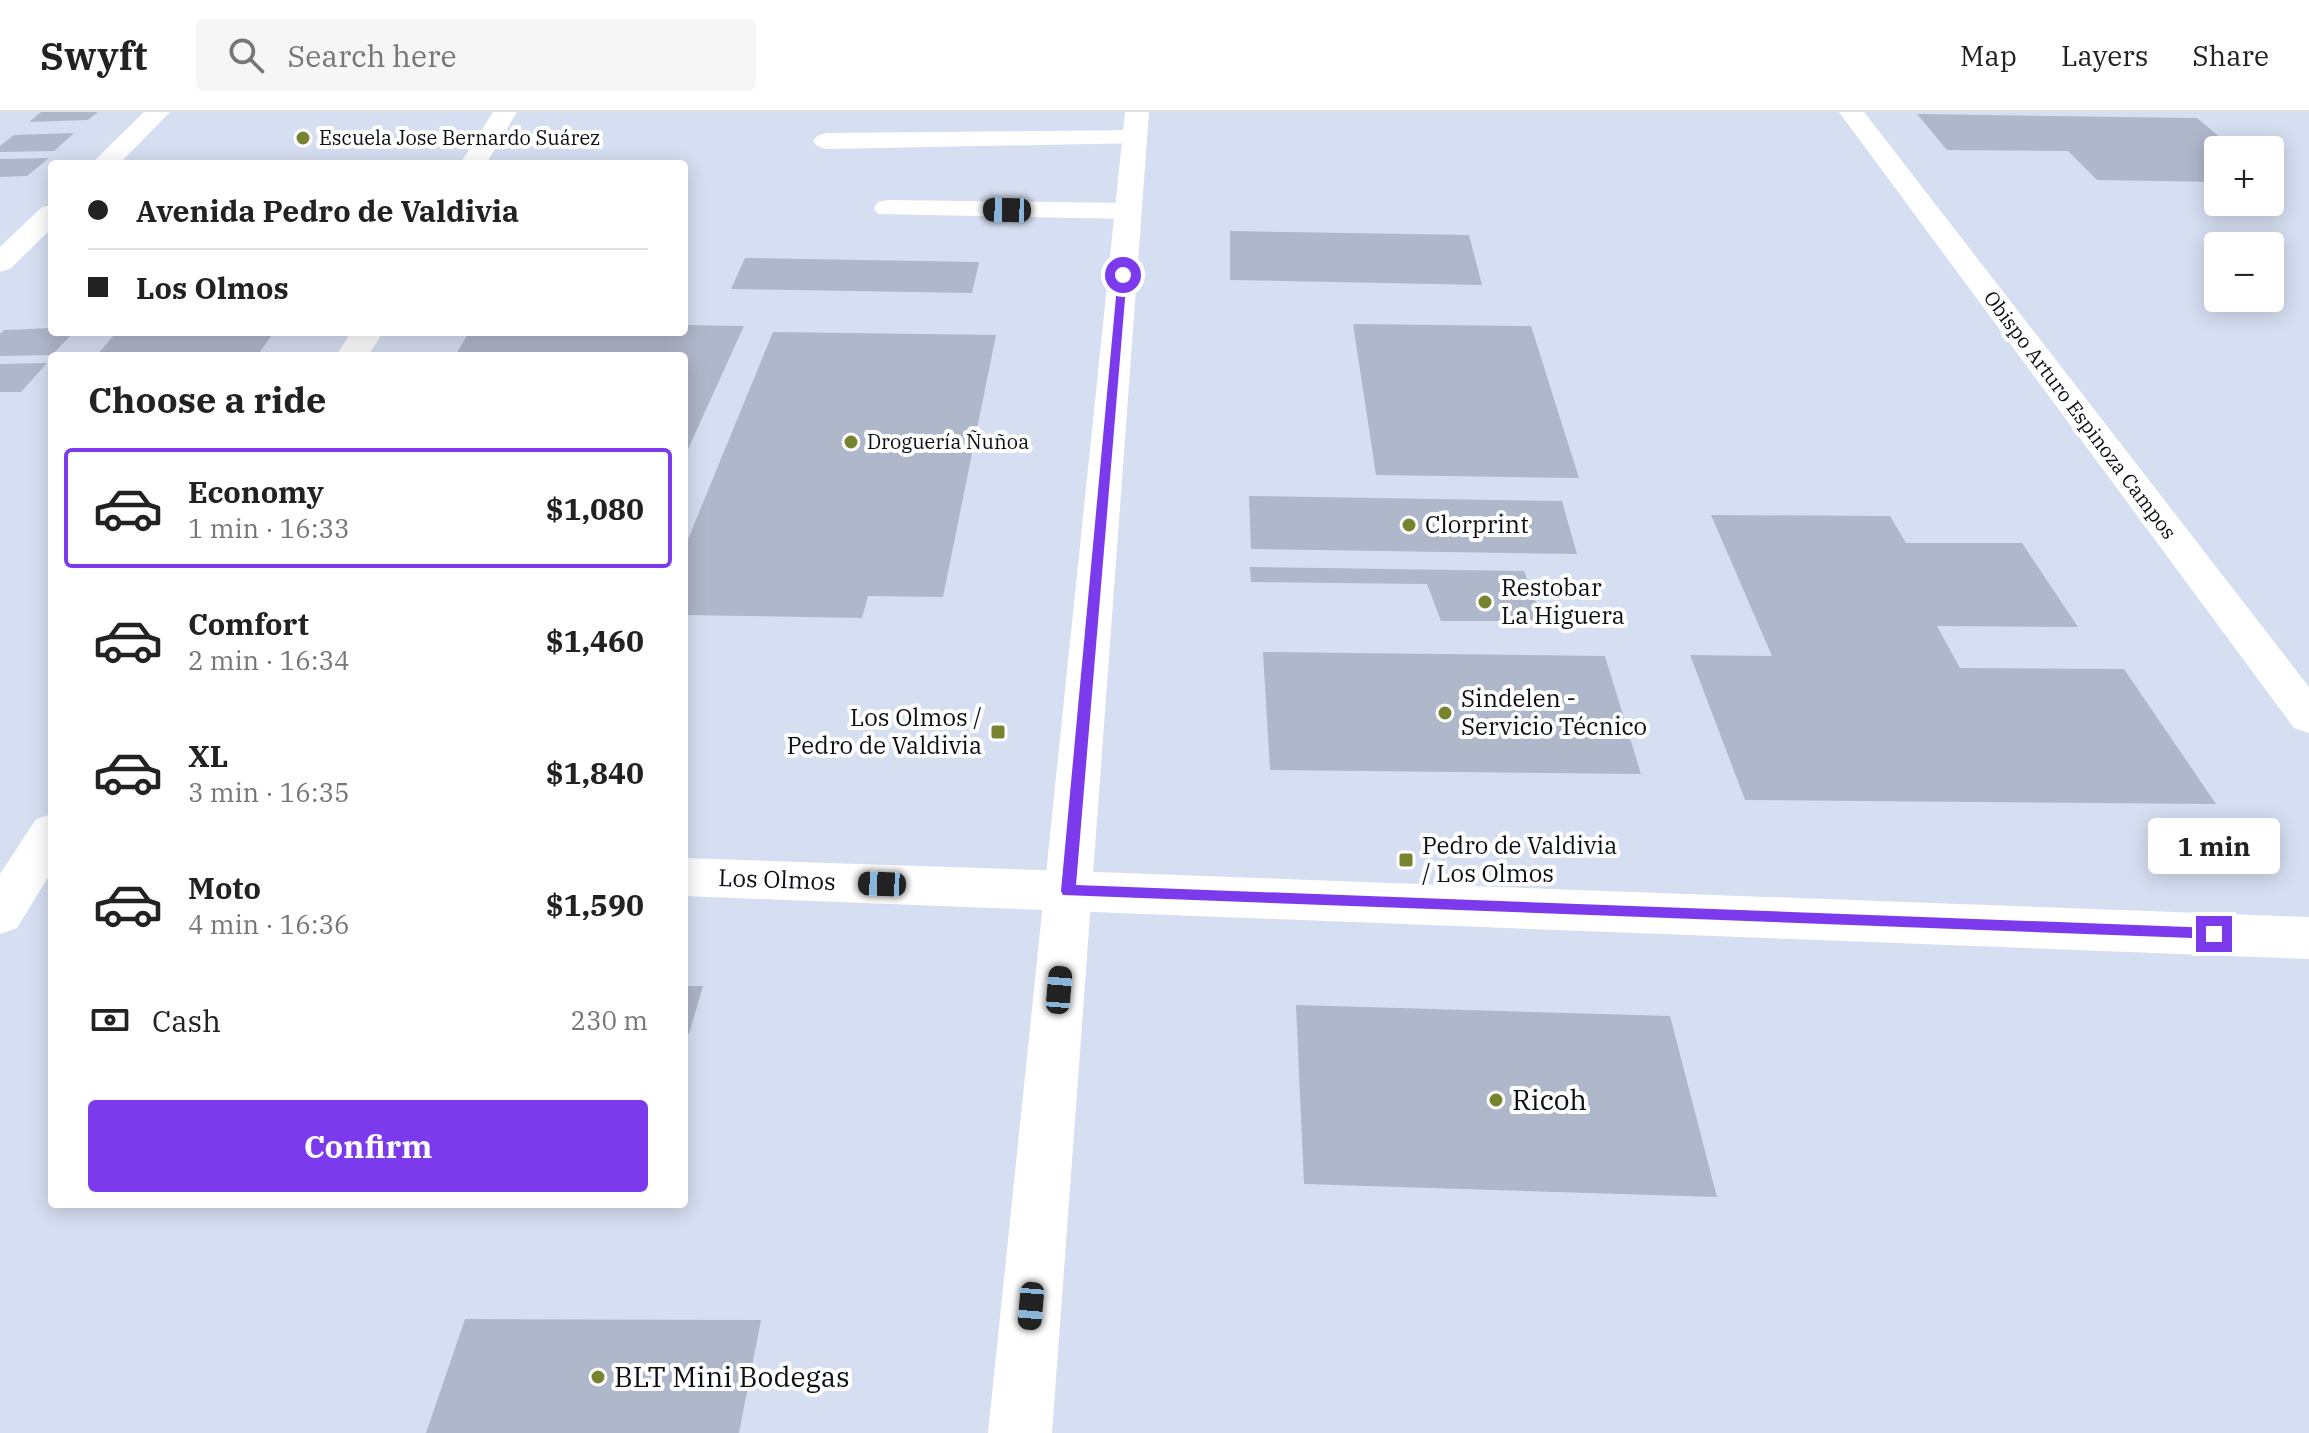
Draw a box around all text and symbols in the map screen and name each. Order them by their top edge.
search box [196,19,756,91]
text: Swyft [40,31,148,80]
icon: search [224,33,268,77]
text: Search here [288,36,457,75]
text: Map [1960,37,2017,74]
text: Layers [2061,37,2148,74]
text: Share [2192,37,2269,74]
place label: Escuela Jose Bernardo Suárez [319,124,600,151]
marker: Escuela Jose Bernardo Suárez [294,129,312,147]
map controls [2204,136,2284,312]
button: + [2204,136,2284,216]
text: Avenida Pedro de Valdivia [136,191,519,230]
car [983,198,1031,222]
button: − [2204,232,2284,312]
route start [1105,257,1141,293]
text: Los Olmos [136,268,289,307]
street label: Obispo Arturo Espinoza Campos [1978,285,2183,544]
text: Choose a ride [88,376,327,423]
place label: Droguería Ñuñoa [867,428,1029,455]
marker: Droguería Ñuñoa [842,433,860,451]
icon: car [92,472,164,544]
text: Economy [188,472,324,511]
text: $1,080 [546,489,644,528]
place label: Clorprint [1425,508,1529,540]
text: 1 min · 16:33 [188,511,350,545]
marker: Clorprint [1400,516,1418,534]
place label: Restobar La Higuera [1501,571,1625,631]
marker: Restobar La Higuera [1476,593,1494,611]
icon: car [92,604,164,676]
text: Comfort [188,604,309,643]
text: $1,460 [546,621,644,660]
text: 2 min · 16:34 [188,643,350,677]
place label: Sindelen - Servicio Técnico [1461,682,1647,742]
place label: Los Olmos / Pedro de Valdivia [787,701,982,761]
marker: Sindelen - Servicio Técnico [1436,704,1454,722]
marker: Los Olmos / Pedro de Valdivia [989,723,1007,741]
icon: car [92,736,164,808]
text: XL [188,736,228,775]
text: $1,840 [546,753,644,792]
text: 3 min · 16:35 [188,775,350,809]
callout: 1 min [2148,818,2280,874]
place label: Pedro de Valdivia / Los Olmos [1422,829,1617,889]
text: 1 min [2178,829,2250,863]
marker: Pedro de Valdivia / Los Olmos [1397,851,1415,869]
street label: Los Olmos [718,861,836,897]
icon: car [92,868,164,940]
text: Moto [188,868,261,907]
car [858,871,906,897]
text: $1,590 [546,885,644,924]
text: 4 min · 16:36 [188,907,350,941]
route end [2196,916,2232,952]
car [1045,965,1073,1015]
icon: cash [88,998,132,1042]
text: Cash [152,1001,221,1040]
text: 230 m [570,1003,648,1037]
place label: Ricoh [1512,1081,1587,1118]
marker: Ricoh [1487,1091,1505,1109]
button: Confirm [88,1100,648,1192]
car [1017,1281,1045,1331]
place label: BLT Mini Bodegas [614,1358,850,1395]
marker: BLT Mini Bodegas [589,1368,607,1386]

